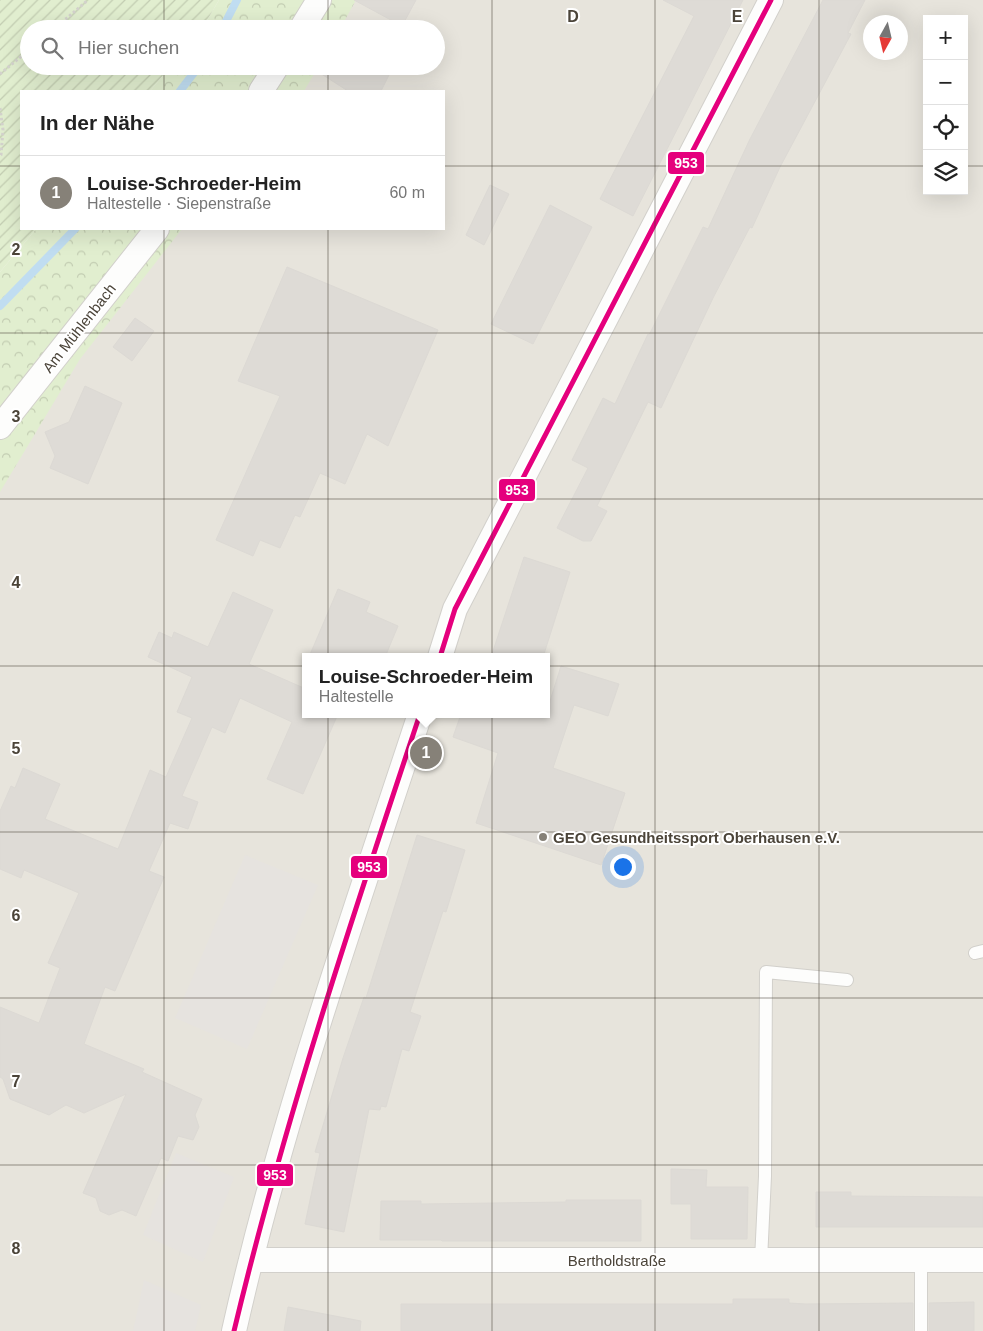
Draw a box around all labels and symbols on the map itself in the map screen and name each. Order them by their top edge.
text: D [567,8,579,25]
text: E [732,8,743,25]
north arrow [863,15,908,60]
line badge: 953 [667,151,705,175]
text: 953 [674,155,698,171]
text: 2 [12,241,21,258]
street label: Am Mühlenbach [39,280,119,376]
text: 3 [12,408,21,425]
line badge: 953 [498,478,536,502]
text: 953 [505,482,529,498]
text: 4 [12,574,21,591]
pin: 1 [410,734,442,772]
text: 5 [12,740,21,757]
place label: GEO Gesundheitssport Oberhausen e.V. [553,829,840,846]
marker: GEO Gesundheitssport Oberhausen e.V. [537,831,549,843]
your location [610,854,636,880]
line badge: 953 [350,855,388,879]
text: 953 [357,859,381,875]
text: 6 [12,907,21,924]
text: 7 [12,1073,21,1090]
line badge: 953 [256,1163,294,1187]
text: 953 [263,1167,287,1183]
text: 8 [12,1240,21,1257]
street label: Bertholdstraße [568,1252,666,1269]

